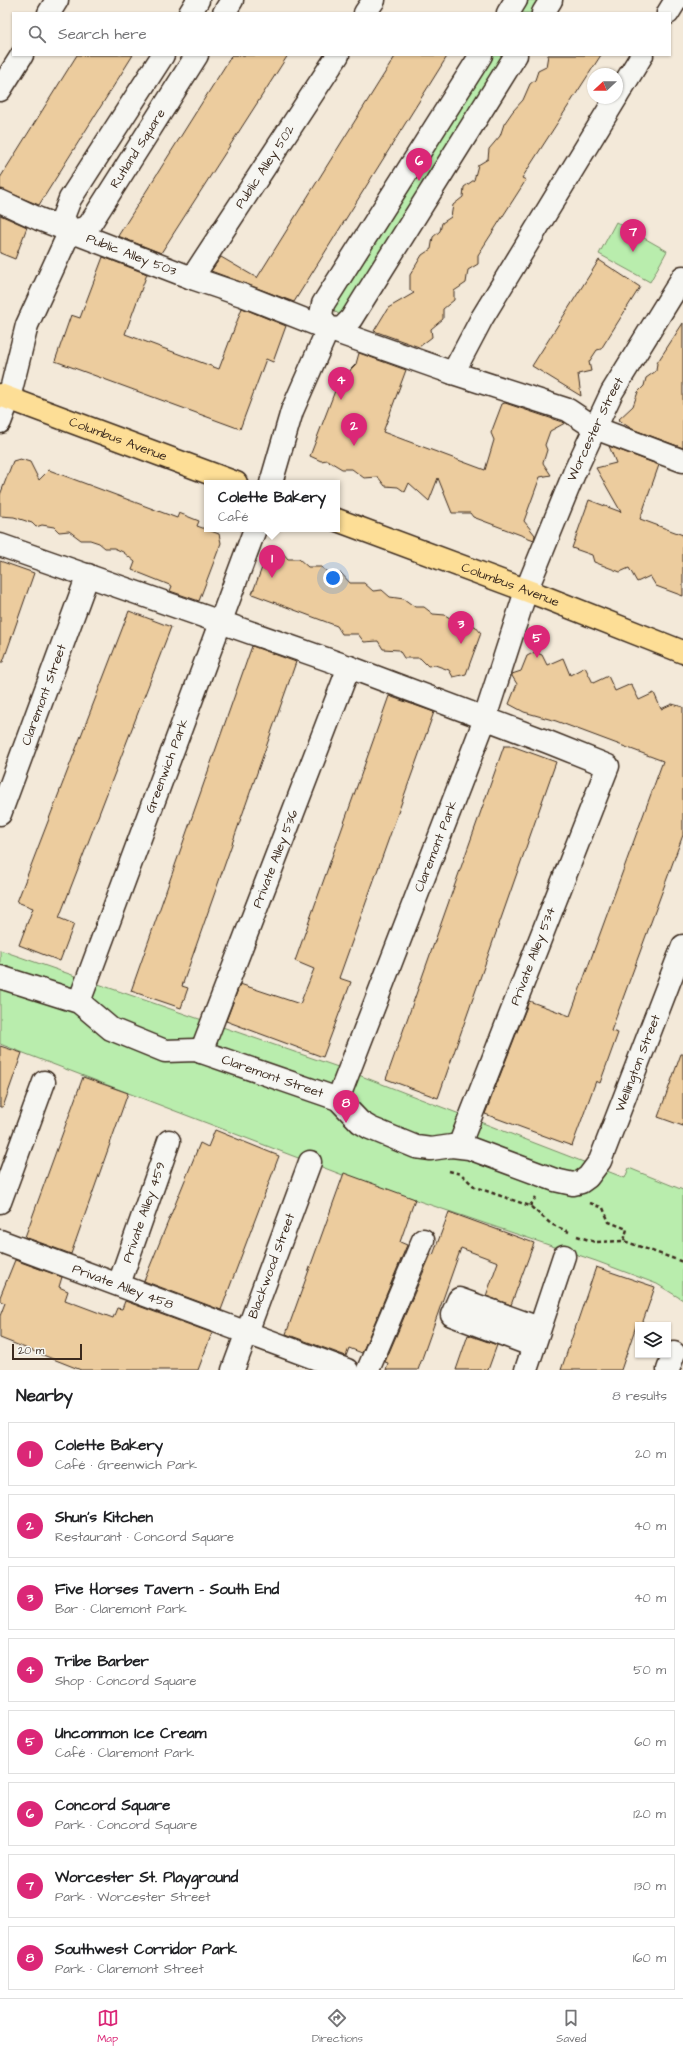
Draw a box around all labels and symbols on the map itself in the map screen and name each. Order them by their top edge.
north arrow [587,68,623,104]
street label: Rutland Square [106,105,170,192]
street label: Public Alley 502 [231,121,299,212]
pin: 6 [406,148,432,181]
pin: 7 [620,219,646,252]
street label: Public Alley 503 [84,229,180,280]
pin: 4 [328,367,354,400]
street label: Worcester Street [563,373,628,484]
street label: Columbus Avenue [67,413,170,465]
pin: 2 [341,413,367,446]
pin: 1 [259,545,285,578]
street label: Columbus Avenue [459,558,562,611]
your location [323,568,343,588]
pin: 3 [448,611,474,644]
pin: 5 [524,625,550,658]
street label: Claremont Street [17,641,71,748]
street label: Greenwich Park [141,716,193,815]
street label: Claremont Park [410,798,462,895]
street label: Private Alley 536 [248,807,302,911]
street label: Private Alley 534 [506,904,561,1008]
street label: Wellington Street [611,1011,665,1114]
street label: Claremont Street [219,1050,327,1103]
pin: 8 [333,1090,359,1123]
street label: Private Alley 459 [118,1159,170,1265]
street label: Blackwood Street [244,1210,300,1321]
street label: Private Alley 458 [70,1260,176,1314]
scale bar [12,1342,82,1361]

